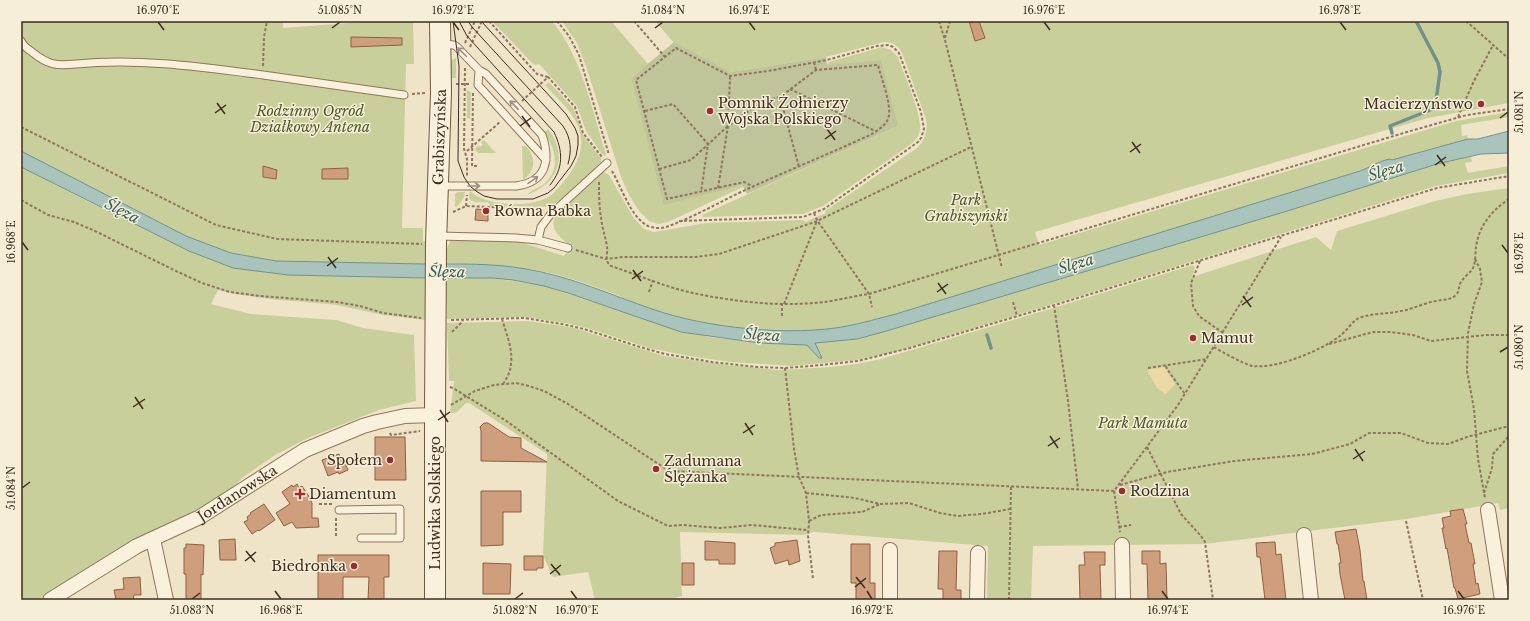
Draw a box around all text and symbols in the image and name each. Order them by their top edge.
text: 16.970°E [137,4,179,17]
text: 51.085°N [318,4,362,17]
text: 16.972°E [432,4,474,17]
text: 51.084°N [641,4,685,17]
text: 16.974°E [728,4,770,17]
text: 16.976°E [1023,4,1065,17]
text: 16.978°E [1319,4,1361,17]
one-way arrow [457,47,467,57]
street label: Grabiszyńska [429,89,450,185]
text: 51.081°N [1513,91,1526,133]
place label: Pomnik Żołnierzy Wojska Polskiego [717,94,849,128]
place label: Macierzyństwo [1364,95,1473,113]
marker: Macierzyństwo [1476,99,1486,109]
one-way arrow [510,100,519,110]
park label: Rodzinny Ogród Działkowy Antena [249,102,370,136]
marker: Pomnik Żołnierzy Wojska Polskiego [705,106,715,116]
water label: Ślęza [1366,156,1406,185]
one-way arrow [527,176,538,184]
one-way arrow [467,182,480,190]
park label: Park Grabiszyński [924,191,1008,225]
water label: Ślęza [102,194,143,227]
place label: Równa Babka [494,202,591,220]
marker: Równa Babka [481,206,491,216]
text: 16.968°E [5,220,18,264]
text: 16.978°E [1513,232,1526,274]
water label: Ślęza [1056,249,1096,278]
water label: Ślęza [429,262,465,281]
water label: Ślęza [743,324,781,345]
text: 51.080°N [1513,324,1526,370]
place label: Mamut [1201,329,1254,347]
marker: Mamut [1188,333,1198,343]
park label: Park Mamuta [1097,414,1188,432]
street label: Ludwika Solskiego [426,436,444,570]
place label: Społem [327,451,382,469]
place label: Zadumana Ślężanka [664,452,742,486]
marker: Społem [385,455,395,465]
street label: Jordanowska [192,461,281,526]
marker: Zadumana Ślężanka [651,464,661,474]
text: 51.084°N [5,466,18,510]
place label: Rodzina [1130,482,1190,500]
place label: Diamentum [309,485,396,503]
marker: Rodzina [1117,486,1127,496]
marker: Diamentum [294,488,306,500]
place label: Biedronka [271,557,346,575]
marker: Biedronka [349,561,359,571]
text: 51.083°N [170,604,214,617]
text: 16.968°E [259,604,303,617]
text: 51.082°N [493,604,537,617]
text: 16.970°E [556,604,598,617]
text: 16.972°E [851,604,893,617]
text: 16.974°E [1147,604,1189,617]
text: 16.976°E [1443,604,1485,617]

